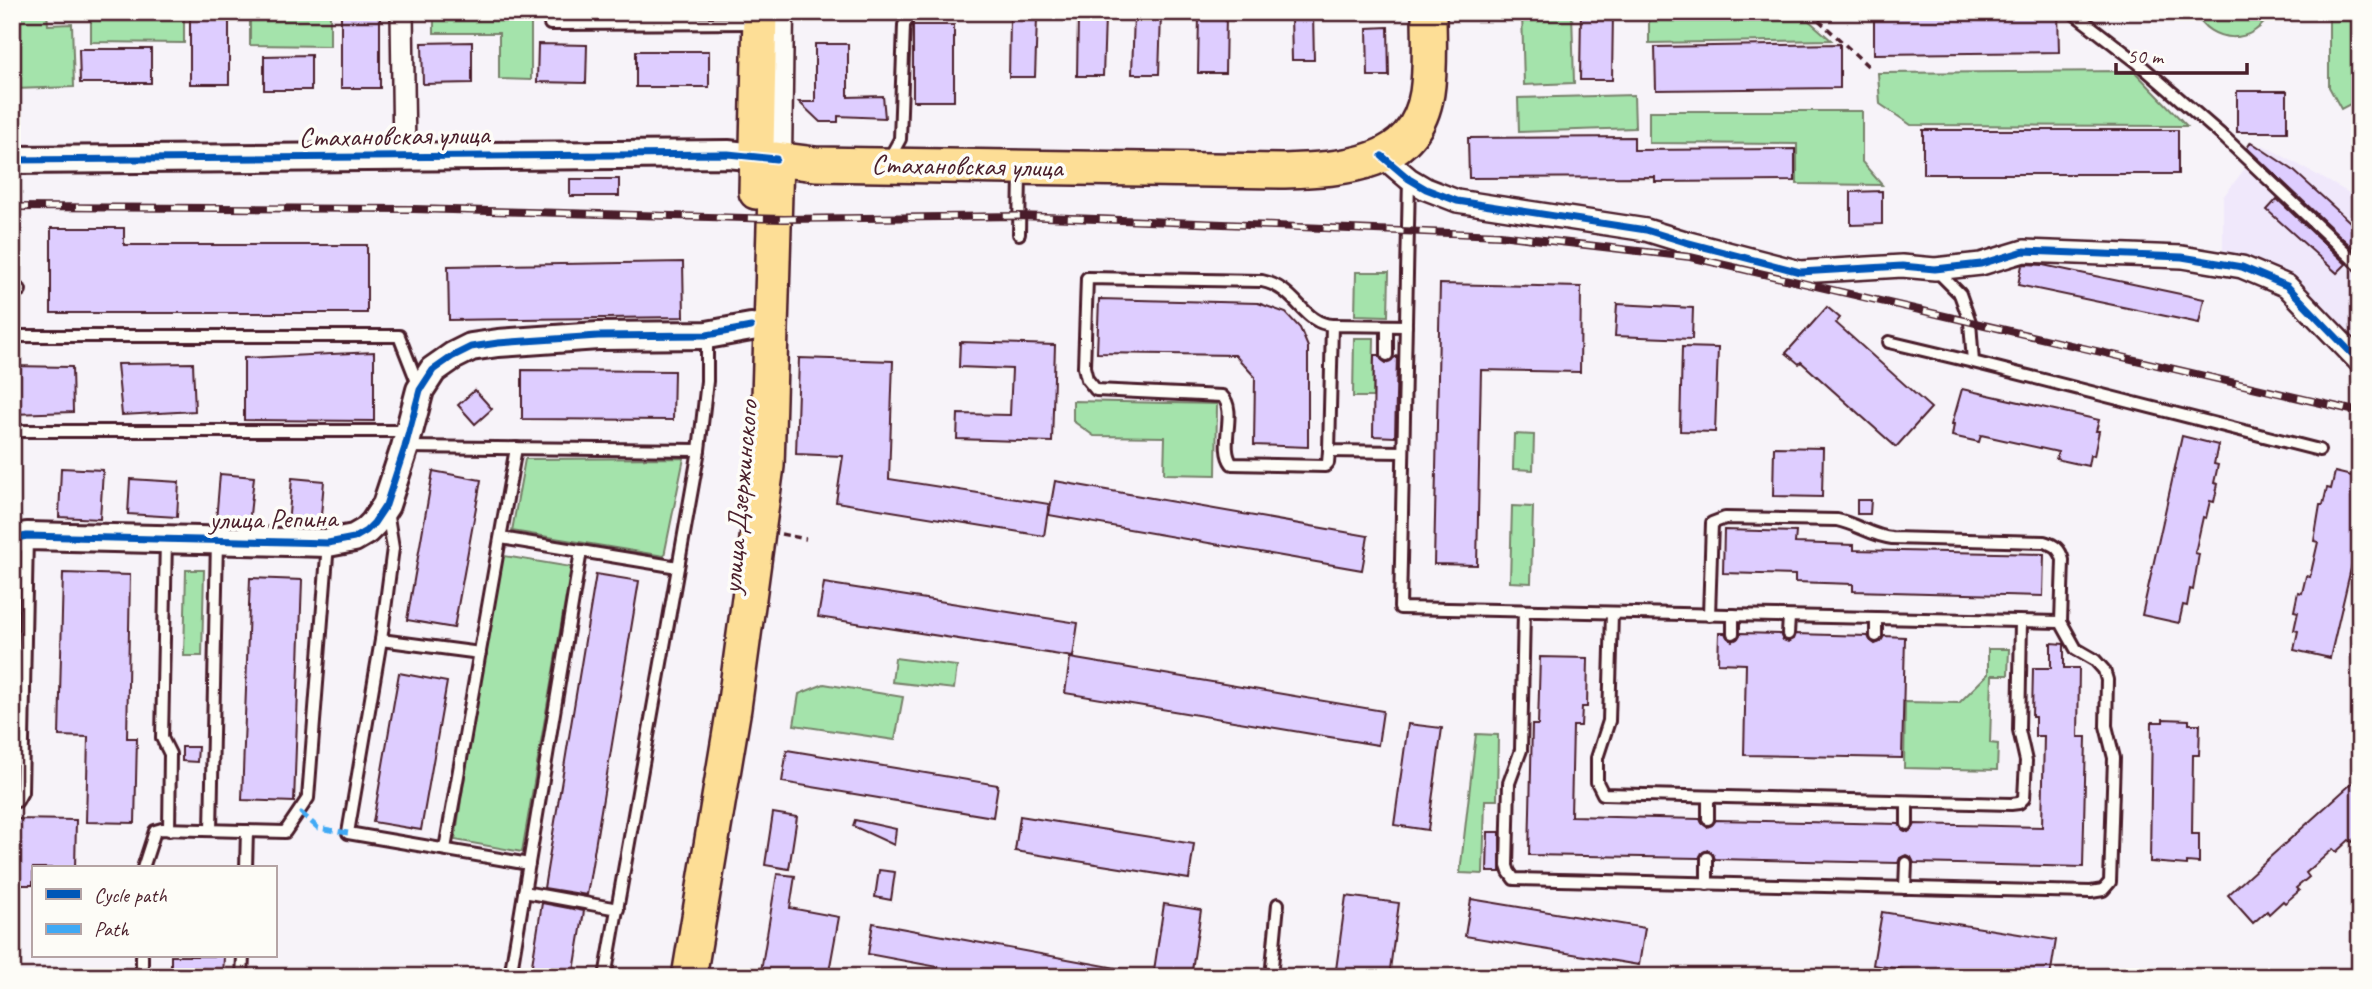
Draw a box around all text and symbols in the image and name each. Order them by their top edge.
scale bar [2116,32,2248,76]
text: 50 m [2127,43,2165,69]
street label: Стахановская улица [298,116,492,155]
street label: Стахановская улица [871,146,1065,185]
street label: улица Дзержинского [713,397,766,597]
street label: улица Репина [207,500,340,537]
legend [32,866,276,958]
text: Cycle path [94,882,167,908]
text: Path [94,916,130,942]

